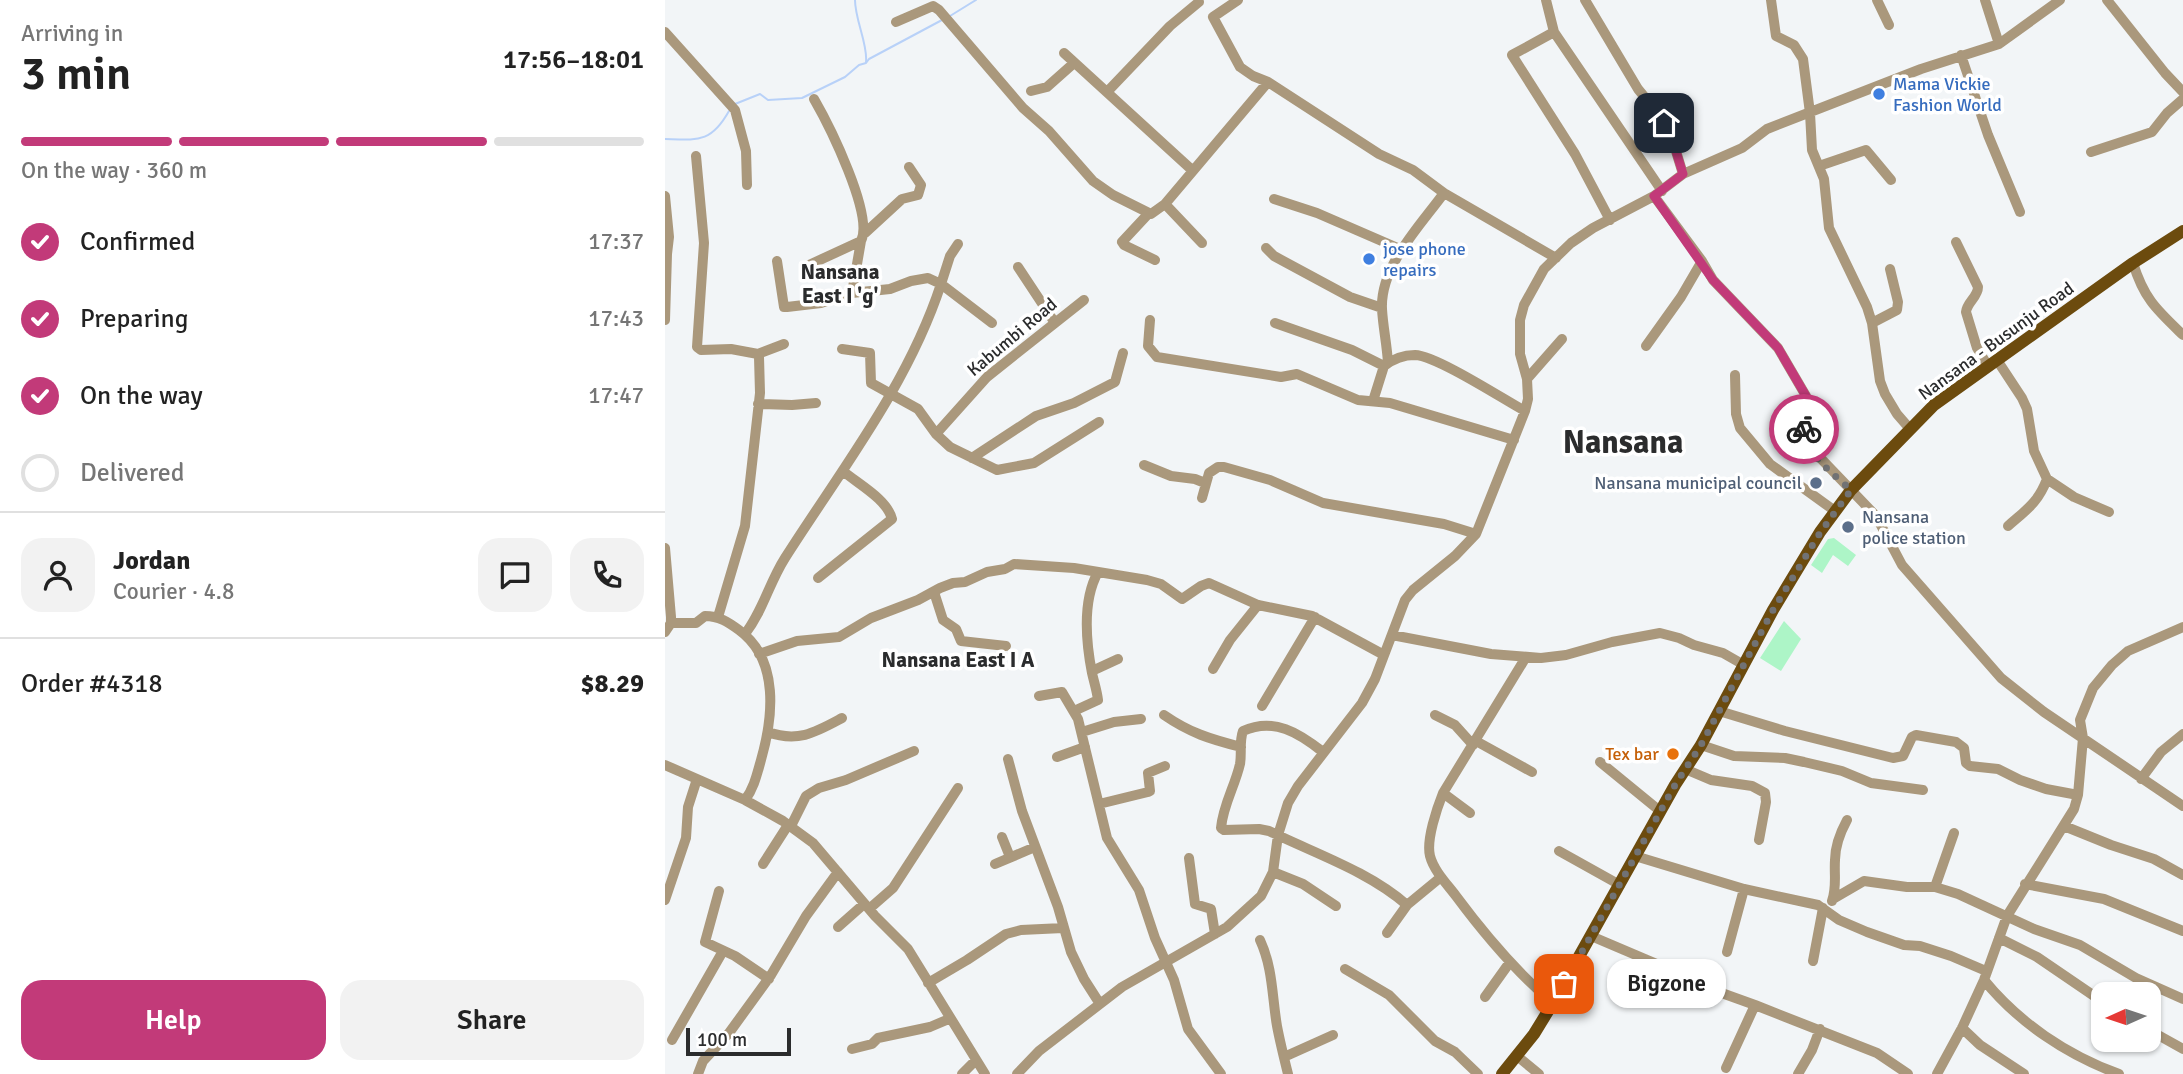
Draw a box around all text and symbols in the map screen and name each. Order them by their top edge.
text: Arriving in [21,19,123,48]
text: 17:56–18:01 [503,44,644,76]
text: 3 min [21,46,131,102]
place label: Mama Vickie Fashion World [1893,73,2002,116]
marker: Mama Vickie Fashion World [1871,86,1887,102]
pin [1634,93,1694,153]
icon: home [1645,104,1683,142]
text: On the way · 360 m [21,156,207,185]
icon: check [21,223,59,261]
text: Confirmed [80,226,195,258]
text: 17:37 [588,227,644,256]
place label: jose phone repairs [1383,238,1466,281]
marker: jose phone repairs [1361,251,1377,267]
district label: Nansana East I 'g' [800,259,880,309]
street label: Nansana - Busunju Road [1914,277,2078,405]
street label: Kabumbi Road [963,293,1061,381]
icon: check [21,300,59,338]
text: Preparing [80,303,188,335]
text: 17:43 [588,304,644,333]
icon: check [21,377,59,415]
text: On the way [80,380,203,412]
text: 17:47 [588,381,644,410]
courier [1769,394,1839,464]
icon: bike [1785,410,1823,448]
district label: Nansana [1563,423,1683,462]
text: Delivered [80,457,185,489]
place label: Nansana municipal council [1594,472,1802,494]
marker: Nansana municipal council [1808,475,1824,491]
place label: Nansana police station [1862,506,1966,549]
marker: Nansana police station [1840,519,1856,535]
button: person [21,538,95,612]
button: chat [478,538,552,612]
button: phone [570,538,644,612]
text: Jordan [113,545,190,577]
text: Courier · 4.8 [113,577,234,606]
district label: Nansana East I A [882,647,1035,673]
text: Order #4318 [21,668,162,700]
text: $8.29 [580,668,644,700]
place label: Tex bar [1605,743,1659,765]
marker: Tex bar [1665,746,1681,762]
pin [1534,954,1594,1014]
callout: Bigzone [1606,960,1725,1009]
icon: bag [1545,965,1583,1003]
text: Bigzone [1627,969,1706,998]
button: Help [21,980,326,1060]
button: Share [340,980,644,1060]
north arrow [2091,982,2161,1052]
map controls [2091,982,2161,1052]
scale bar [686,1025,791,1057]
text: 100 m [697,1028,747,1052]

